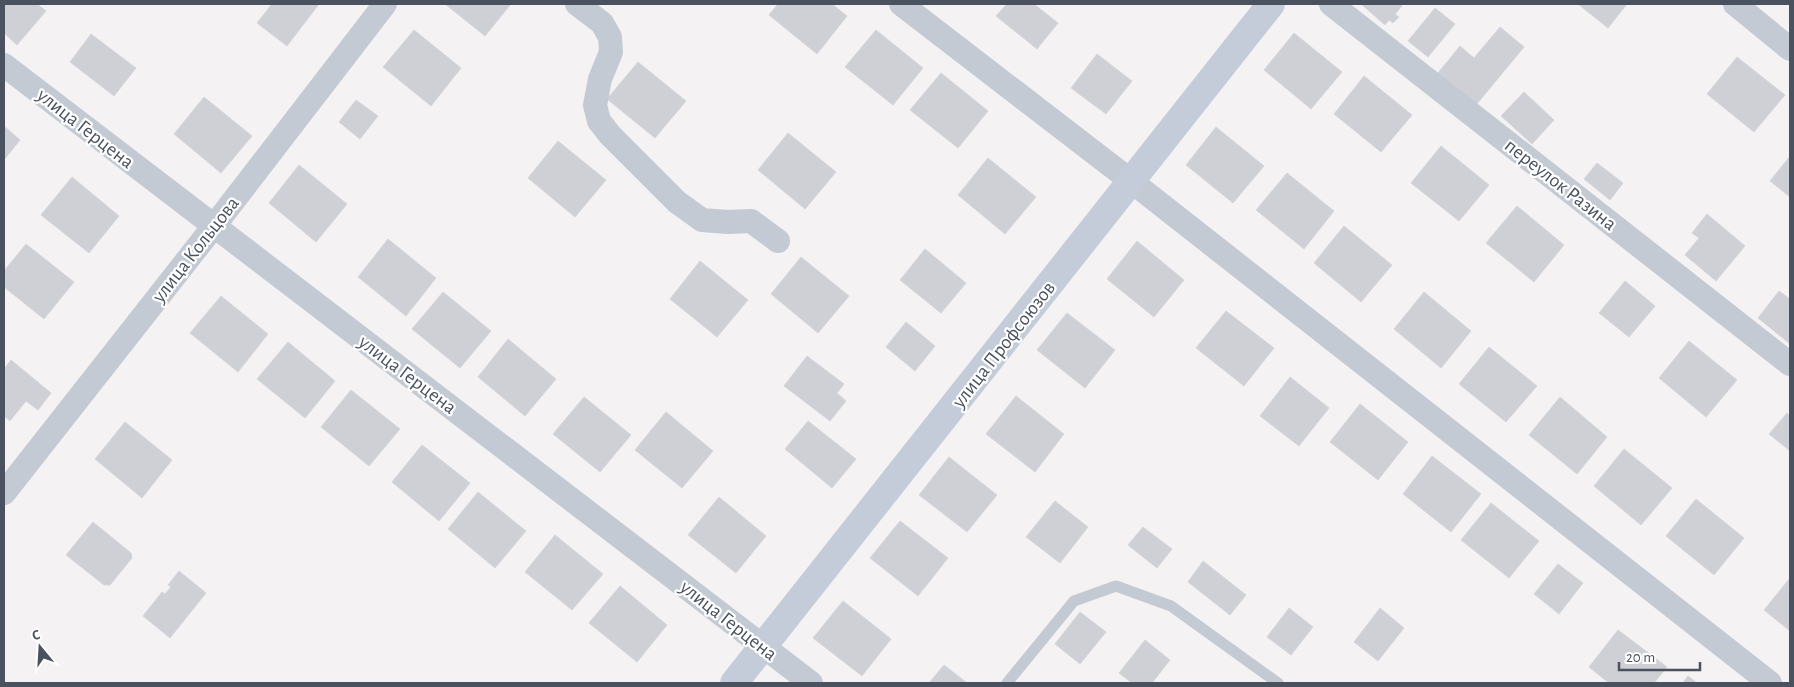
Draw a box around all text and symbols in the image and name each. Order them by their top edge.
street label: улица Герцена [33,84,137,173]
street label: переулок Разина [1501,135,1620,234]
street label: улица Кольцова [148,193,243,307]
street label: улица Профсоюзов [948,278,1059,412]
street label: улица Герцена [354,331,460,418]
street label: улица Герцена [676,576,780,665]
north arrow [15,622,65,672]
text: С [30,628,42,643]
scale bar [1619,640,1700,672]
text: 20 m [1626,650,1655,665]

